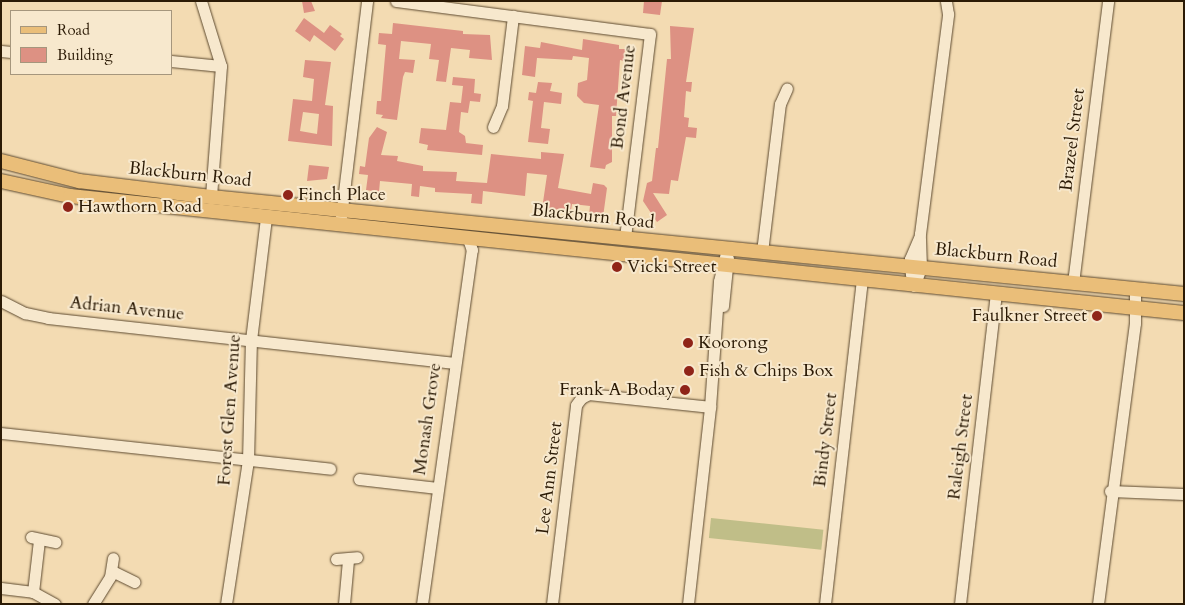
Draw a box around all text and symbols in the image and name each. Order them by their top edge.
legend [10,10,172,75]
text: Road [57,20,90,40]
street label: Bond Avenue [607,44,641,150]
text: Building [57,45,113,65]
street label: Brazeel Street [1056,87,1090,193]
street label: Blackburn Road [128,158,252,192]
place label: Finch Place [298,184,386,206]
marker: Finch Place [282,189,294,201]
place label: Hawthorn Road [78,196,202,218]
street label: Blackburn Road [531,200,655,234]
marker: Hawthorn Road [62,201,74,213]
street label: Blackburn Road [934,239,1058,273]
place label: Vicki Street [627,256,716,278]
marker: Vicki Street [611,261,623,273]
street label: Adrian Avenue [69,292,185,326]
place label: Faulkner Street [972,305,1087,327]
marker: Faulkner Street [1091,310,1103,322]
place label: Koorong [698,332,767,354]
street label: Forest Glen Avenue [214,334,246,486]
marker: Koorong [682,337,694,349]
place label: Fish & Chips Box [699,360,833,382]
street label: Monash Grove [409,361,447,477]
marker: Fish & Chips Box [683,365,695,377]
place label: Frank A Boday [559,379,675,401]
marker: Frank A Boday [679,384,691,396]
street label: Bindy Street [810,392,842,488]
street label: Raleigh Street [944,393,978,501]
street label: Lee Ann Street [532,420,568,536]

